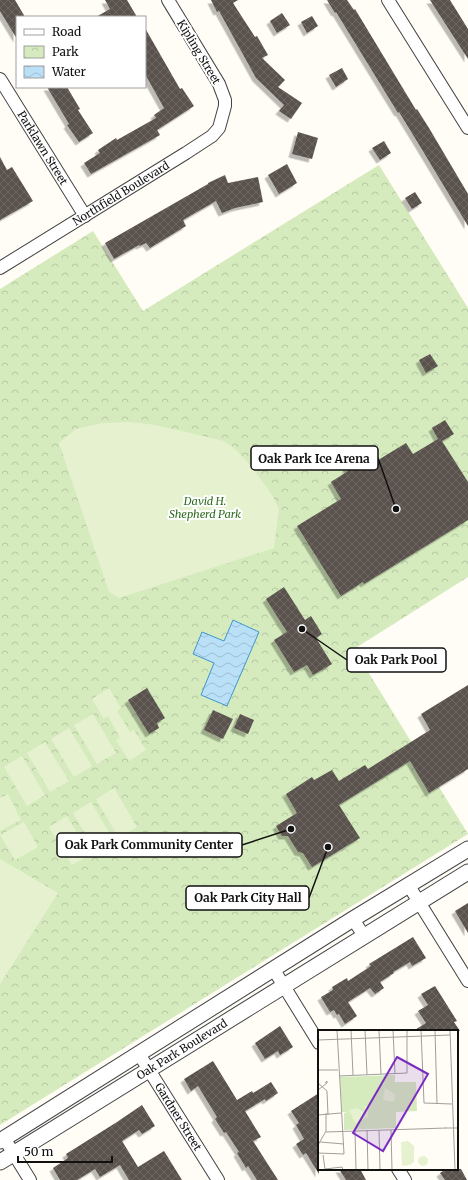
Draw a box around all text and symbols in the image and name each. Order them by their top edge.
legend [16,16,146,88]
street label: Kipling Street [174,17,224,87]
text: Road [52,24,81,39]
text: Park [52,44,79,59]
text: Water [51,64,87,79]
street label: Parklawn Street [14,108,71,188]
street label: Northfield Boulevard [70,158,172,228]
callout: Oak Park Ice Arena [251,446,378,470]
text: Oak Park Ice Arena [258,451,370,466]
park label: David H. Shepherd Park [169,494,241,521]
callout: Oak Park Pool [347,648,446,672]
text: Oak Park Pool [355,652,437,667]
callout: Oak Park Community Center [57,833,242,857]
text: Oak Park Community Center [65,837,234,852]
callout: Oak Park City Hall [186,886,309,910]
text: Oak Park City Hall [194,890,302,905]
street label: Oak Park Boulevard [134,1016,230,1083]
inset map [318,1030,458,1170]
street label: Gardner Street [152,1080,205,1154]
scale bar [18,1138,112,1164]
text: 50 m [24,1144,53,1159]

